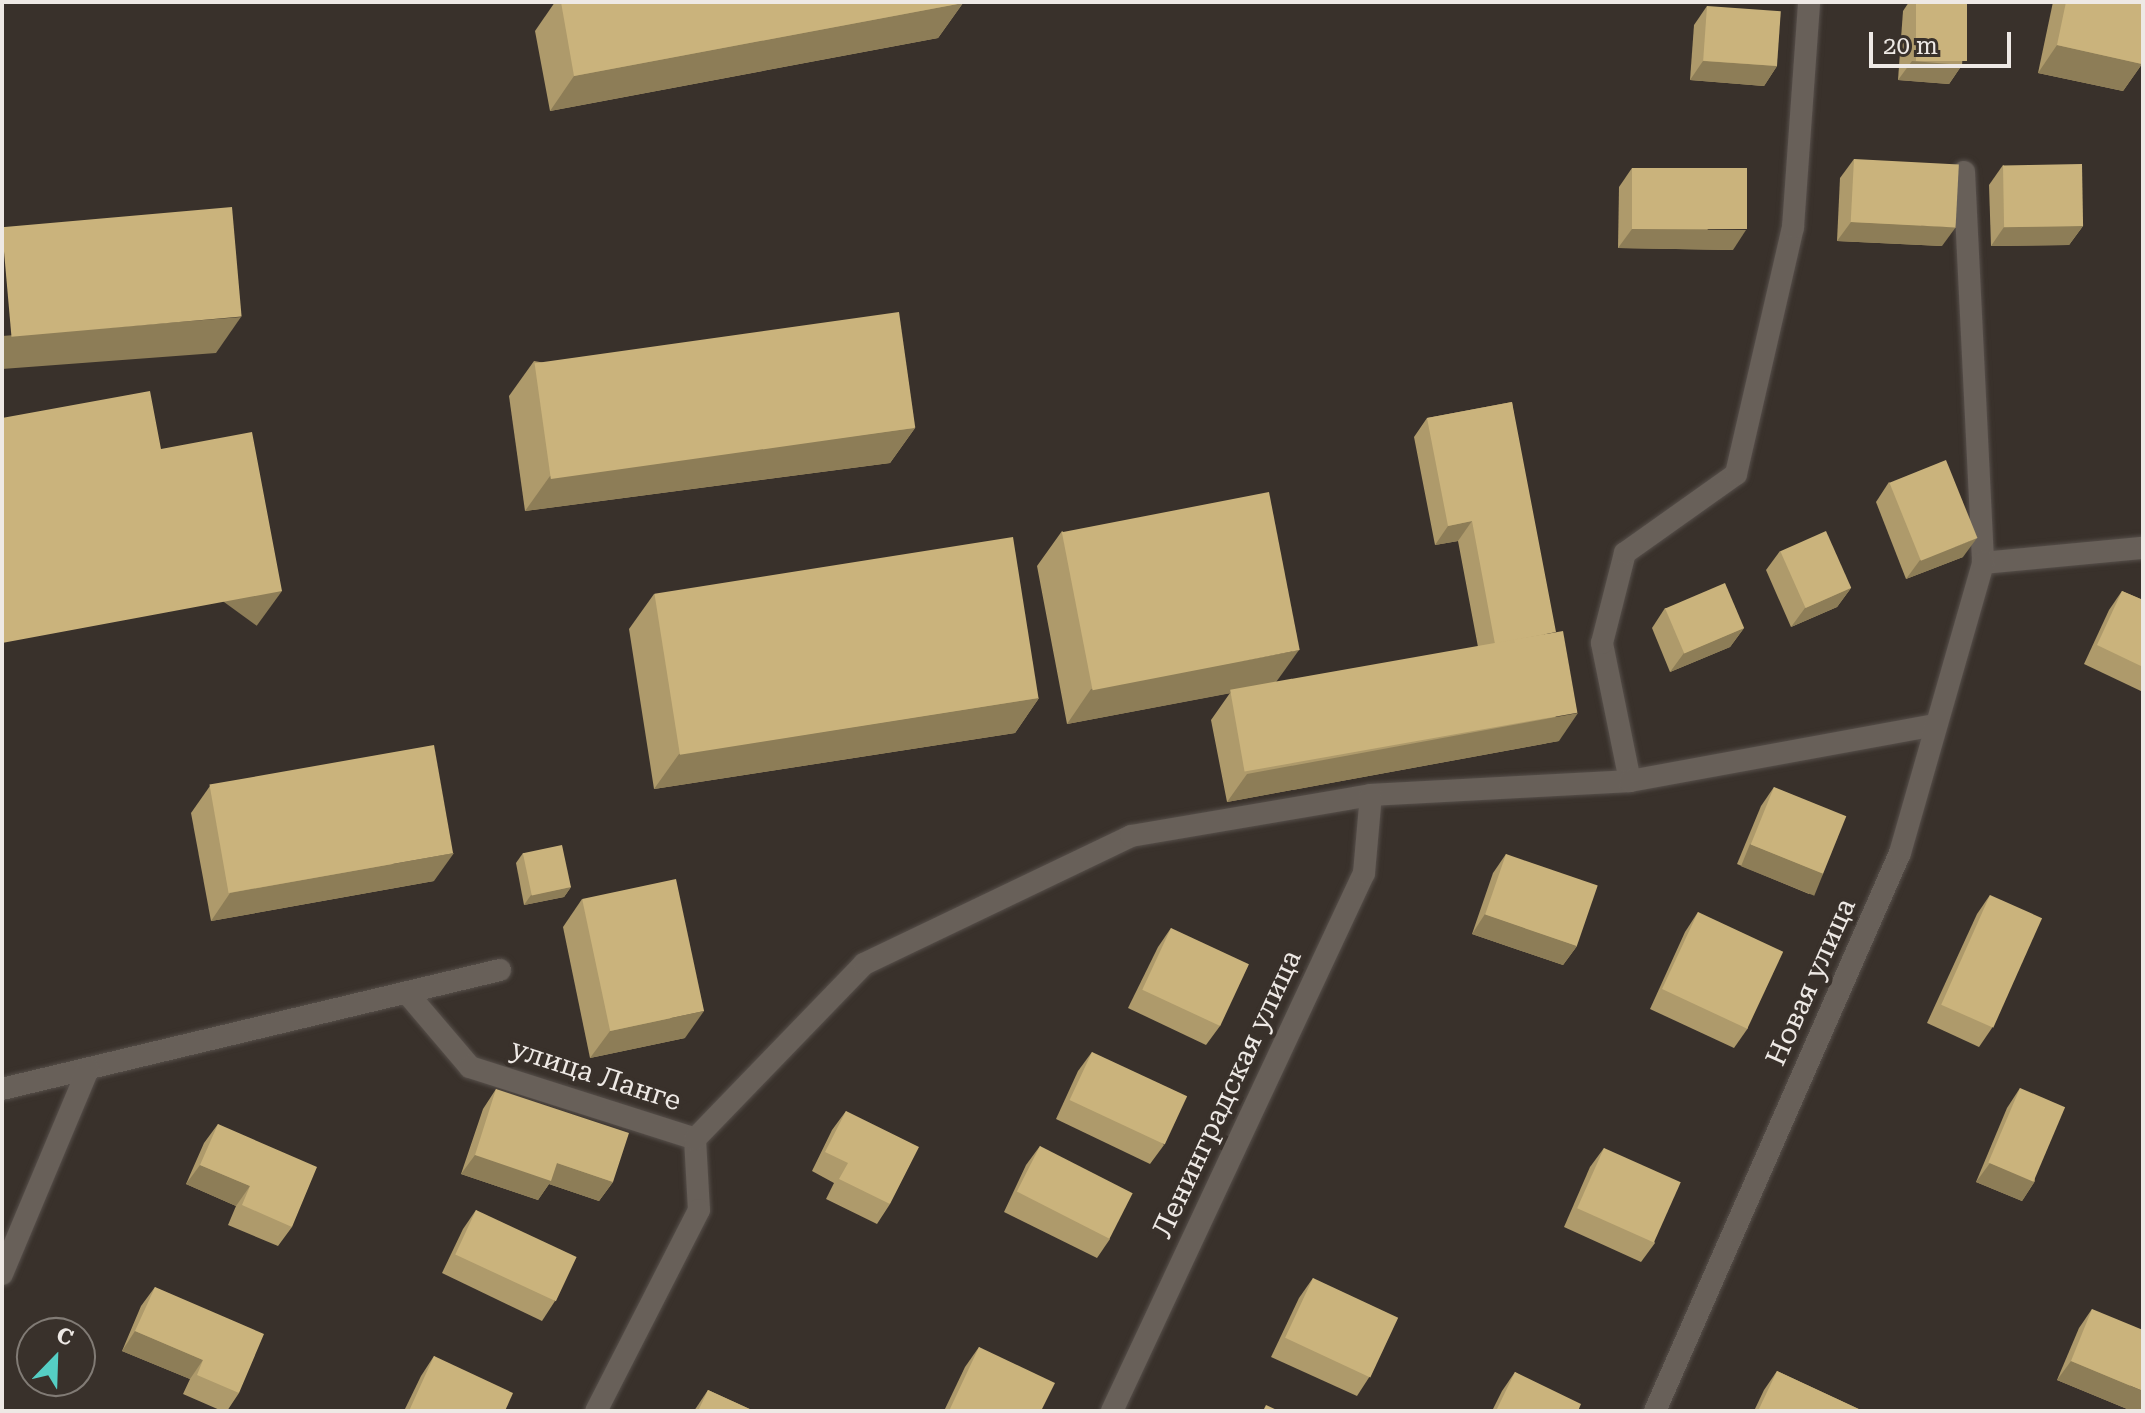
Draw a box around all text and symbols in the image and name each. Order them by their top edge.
scale bar [1873,16,2015,66]
text: 20 m [1883,32,1938,60]
street label: Новая улица [1759,893,1863,1071]
street label: Ленинградская улица [1145,945,1309,1243]
street label: улица Ланге [507,1032,685,1118]
north arrow [16,1317,96,1397]
text: С [53,1322,77,1351]

